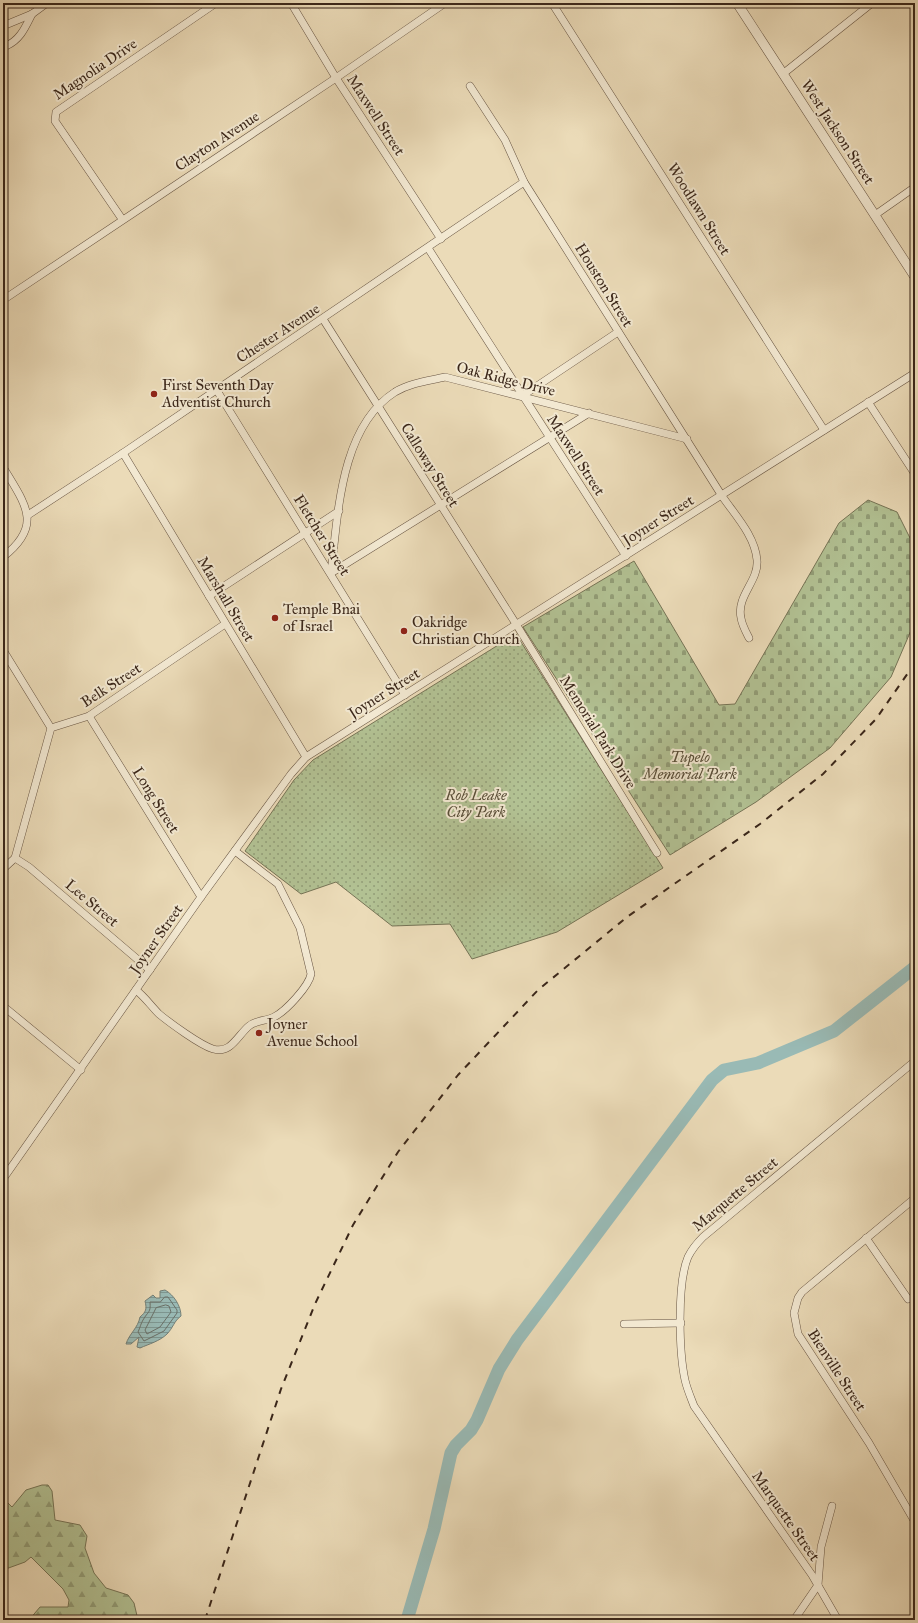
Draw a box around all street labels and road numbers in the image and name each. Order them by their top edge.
street label: Magnolia Drive [50,34,140,104]
street label: Maxwell Street [343,71,409,159]
street label: West Jackson Street [797,76,879,189]
street label: Clayton Avenue [171,107,263,175]
street label: Woodlawn Street [663,160,735,259]
street label: Houston Street [571,240,637,331]
street label: Chester Avenue [233,299,323,367]
street label: Oak Ridge Drive [455,358,557,400]
street label: Maxwell Street [543,411,609,499]
street label: Calloway Street [397,420,463,511]
street label: Fletcher Street [290,491,354,580]
street label: Joyner Street [617,491,698,551]
street label: Marshall Street [194,553,259,645]
street label: Belk Street [78,659,145,711]
street label: Joyner Street [343,664,424,724]
street label: Memorial Park Drive [556,672,640,792]
street label: Long Street [129,764,184,837]
street label: Lee Street [62,876,123,931]
street label: Joyner Street [124,900,188,979]
street label: Marquette Street [689,1153,783,1236]
street label: Bienville Street [804,1326,871,1415]
street label: Marquette Street [747,1467,824,1566]

